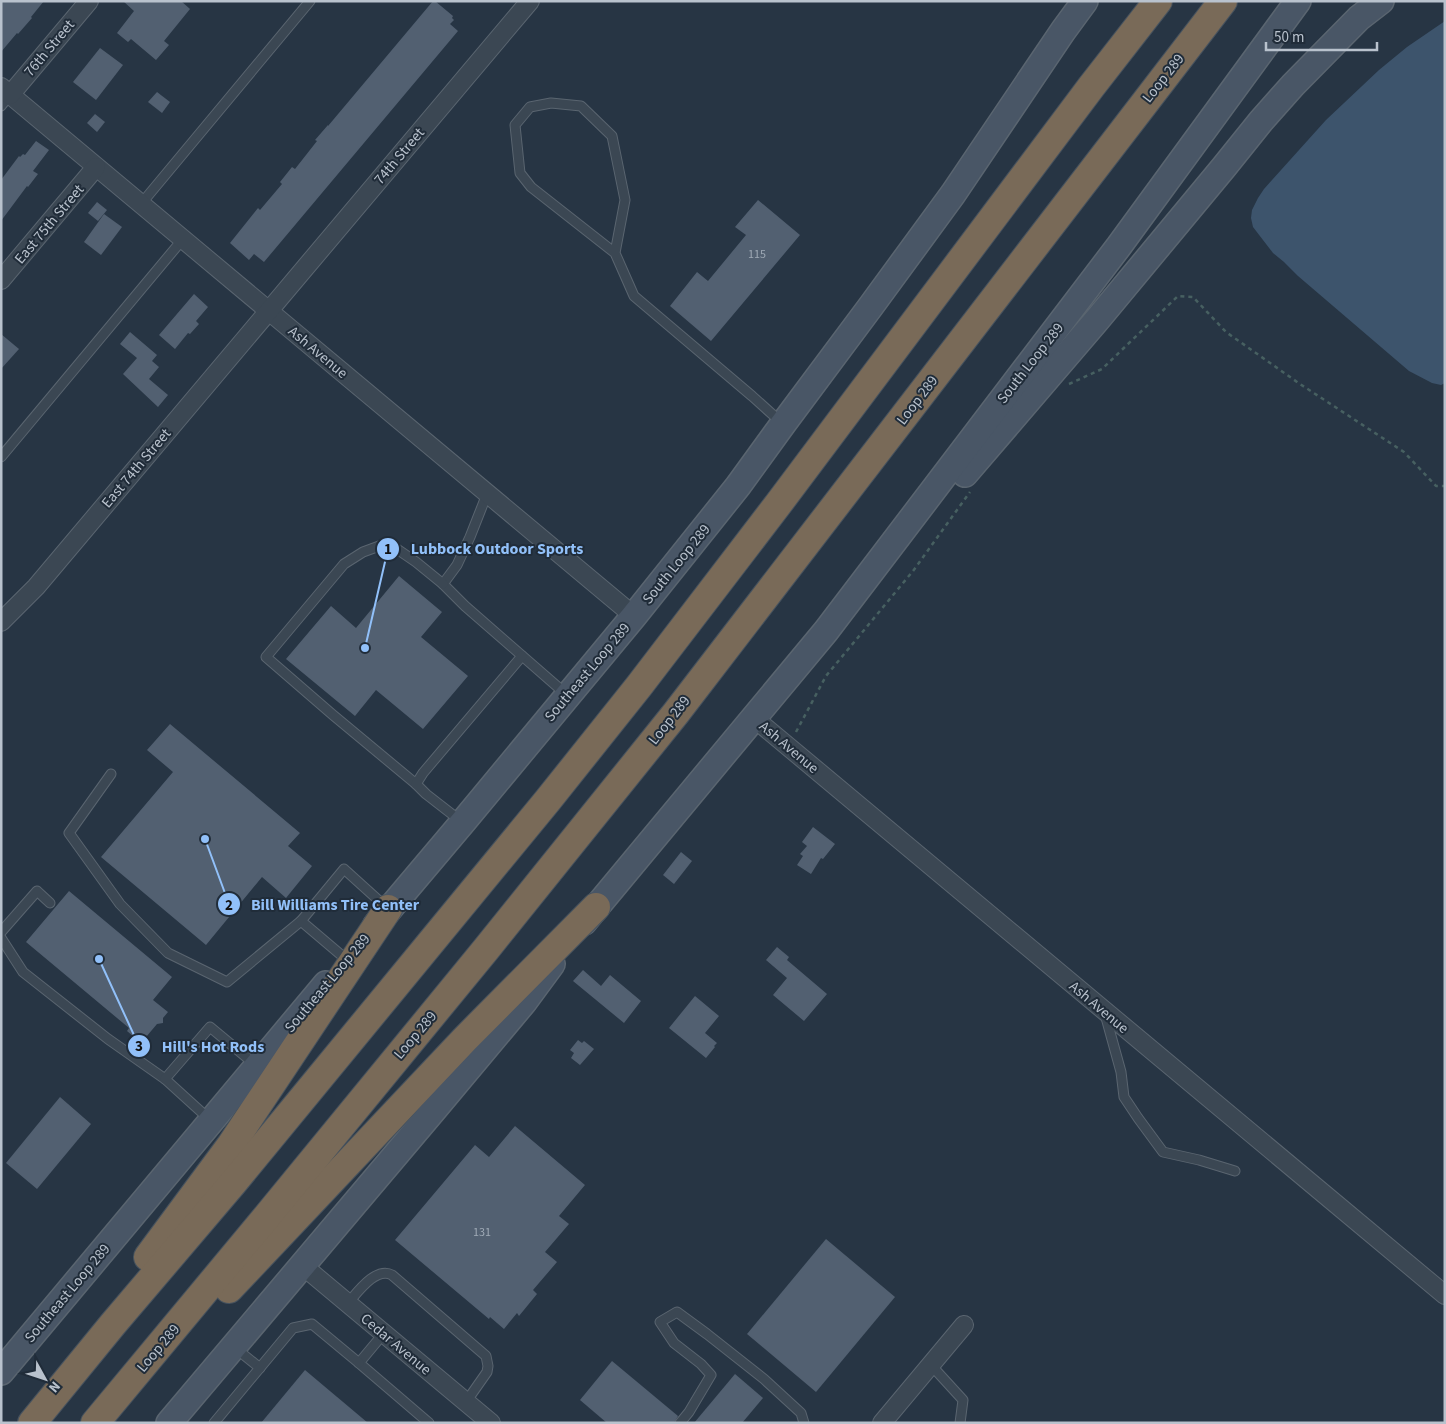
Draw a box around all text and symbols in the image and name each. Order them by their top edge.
street label: 76th Street [19,15,80,81]
scale bar [1266,20,1377,52]
text: 50 m [1274,27,1304,48]
street label: Loop 289 [1138,49,1189,107]
street label: 74th Street [369,123,430,189]
street label: East 75th Street [10,180,89,269]
house number: 115 [748,246,766,263]
street label: South Loop 289 [992,318,1069,408]
street label: Ash Avenue [283,321,352,384]
street label: Loop 289 [892,371,943,429]
street label: East 74th Street [97,424,176,513]
street label: South Loop 289 [638,520,715,609]
callout: Lubbock Outdoor Sports [376,533,593,564]
text: Lubbock Outdoor Sports [411,538,583,560]
text: 1 [384,539,392,560]
street label: Southeast Loop 289 [540,618,635,726]
street label: Loop 289 [644,691,695,749]
street label: Ash Avenue [754,716,823,779]
callout: Bill Williams Tire Center [216,889,429,920]
text: Bill Williams Tire Center [251,894,420,916]
text: 2 [225,895,233,916]
street label: Southeast Loop 289 [280,929,375,1037]
street label: Ash Avenue [1064,976,1133,1039]
street label: Loop 289 [389,1007,442,1064]
callout: Hill's Hot Rods [126,1030,274,1061]
text: 3 [135,1036,143,1057]
text: Hill's Hot Rods [162,1036,264,1058]
house number: 131 [473,1224,491,1241]
street label: Southeast Loop 289 [20,1239,115,1347]
street label: Cedar Avenue [356,1309,435,1380]
street label: Loop 289 [132,1320,185,1377]
north arrow [20,1354,70,1404]
text: N [44,1377,65,1397]

